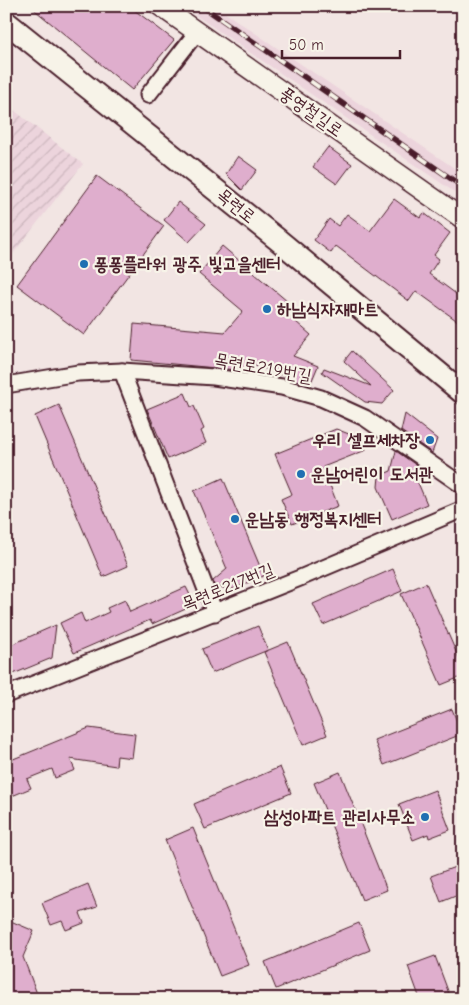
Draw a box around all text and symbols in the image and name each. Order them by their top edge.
scale bar [282,28,399,60]
text: 50 m [289,36,324,54]
street label: 풍영철길로 [275,83,347,141]
street label: 목련로 [213,184,259,228]
place label: 퐁퐁플라워 광주 빛고을센터 [94,254,281,275]
marker: 퐁퐁플라워 광주 빛고을센터 [78,258,90,270]
place label: 하남식자재마트 [277,299,378,320]
marker: 하남식자재마트 [261,303,273,315]
street label: 목련로219번길 [213,349,314,387]
place label: 우리 셀프세차장 [312,430,421,451]
marker: 우리 셀프세차장 [424,434,436,446]
place label: 운남어린이 도서관 [311,464,434,485]
marker: 운남어린이 도서관 [295,468,307,480]
place label: 운남동 행정복지센터 [245,509,382,530]
marker: 운남동 행정복지센터 [229,513,241,525]
street label: 목련로217번길 [179,559,278,615]
place label: 삼성아파트 관리사무소 [264,807,415,828]
marker: 삼성아파트 관리사무소 [419,811,431,823]

